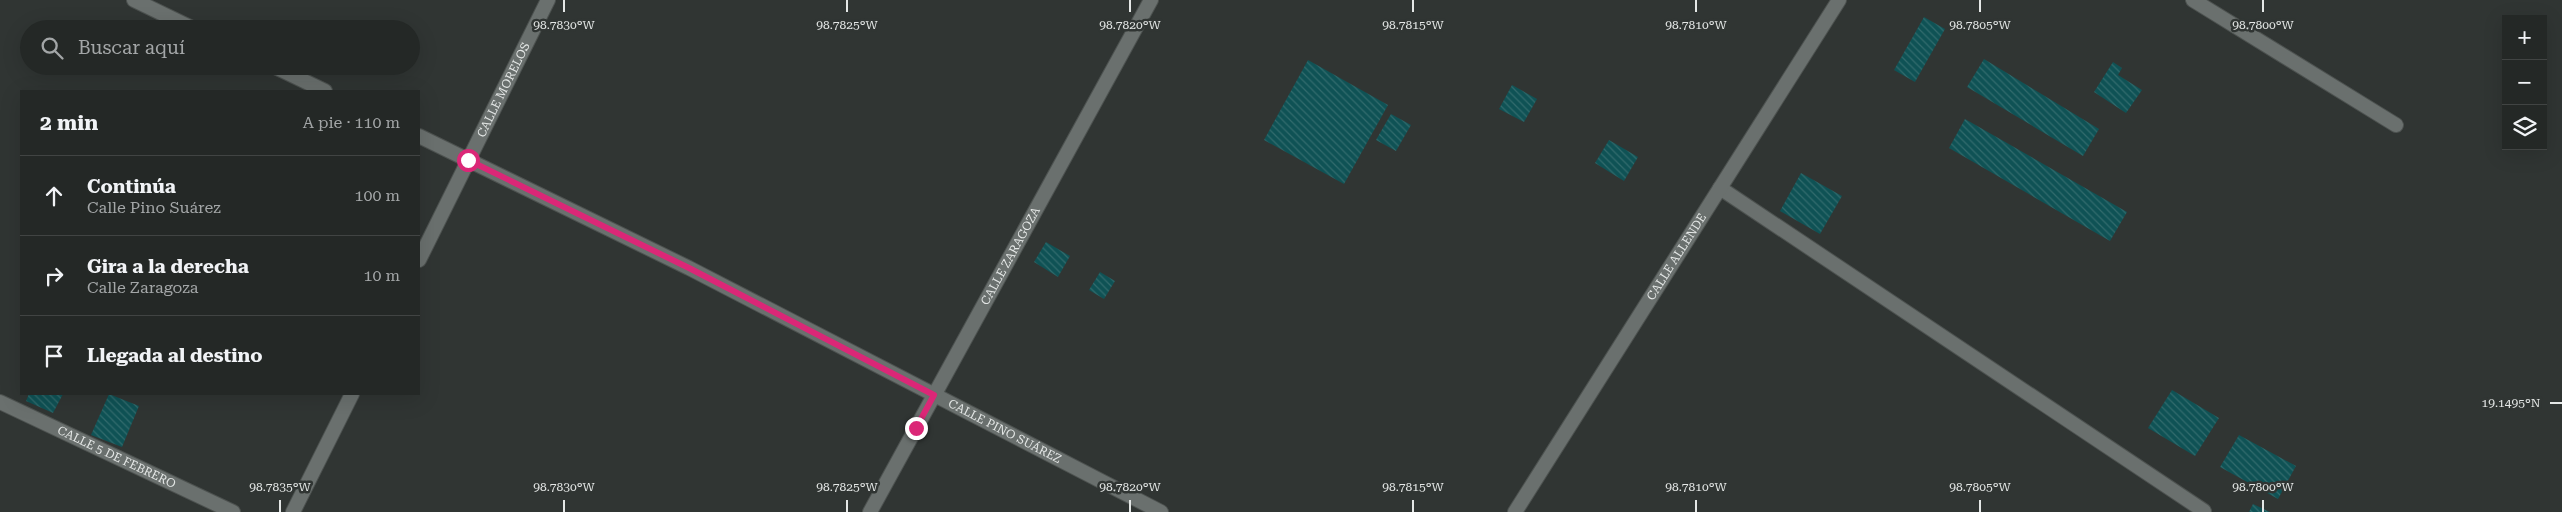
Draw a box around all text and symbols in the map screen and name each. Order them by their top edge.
map controls [2502,15,2547,150]
button: + [2502,15,2547,60]
text: 98.7830°W [533,18,596,32]
text: 98.7825°W [816,18,879,32]
text: 98.7820°W [1099,18,1162,32]
text: 98.7815°W [1382,18,1445,32]
text: 98.7810°W [1665,18,1728,32]
text: 98.7805°W [1949,18,2012,32]
text: 98.7800°W [2232,18,2295,32]
search box [20,20,420,75]
icon: search [38,34,66,62]
text: Buscar aquí [78,36,185,59]
street label: CALLE MORELOS [474,40,533,140]
button: − [2502,60,2547,105]
button: layers [2502,105,2547,150]
text: 2 min [40,111,98,135]
text: A pie · 110 m [303,113,400,132]
route start [457,149,480,172]
text: Continúa [87,175,176,198]
icon: ahead [40,182,68,210]
text: 100 m [354,186,400,205]
text: Calle Pino Suárez [87,198,221,217]
street label: CALLE ZARAGOZA [978,204,1043,308]
street label: CALLE ALLENDE [1644,211,1709,303]
text: Gira a la derecha [87,255,249,278]
icon: right [40,262,68,290]
text: 10 m [363,266,400,285]
text: Calle Zaragoza [87,278,198,297]
icon: arrive [40,342,68,370]
text: Llegada al destino [87,344,263,367]
street label: CALLE PINO SUÁREZ [946,396,1064,466]
text: 19.1495°N [2482,396,2541,410]
route end [905,417,928,440]
street label: CALLE 5 DE FEBRERO [55,423,178,491]
text: 98.7835°W [249,480,312,494]
text: 98.7830°W [533,480,596,494]
text: 98.7825°W [816,480,879,494]
text: 98.7820°W [1099,480,1162,494]
text: 98.7815°W [1382,480,1445,494]
text: 98.7810°W [1665,480,1728,494]
text: 98.7805°W [1949,480,2012,494]
text: 98.7800°W [2232,480,2295,494]

